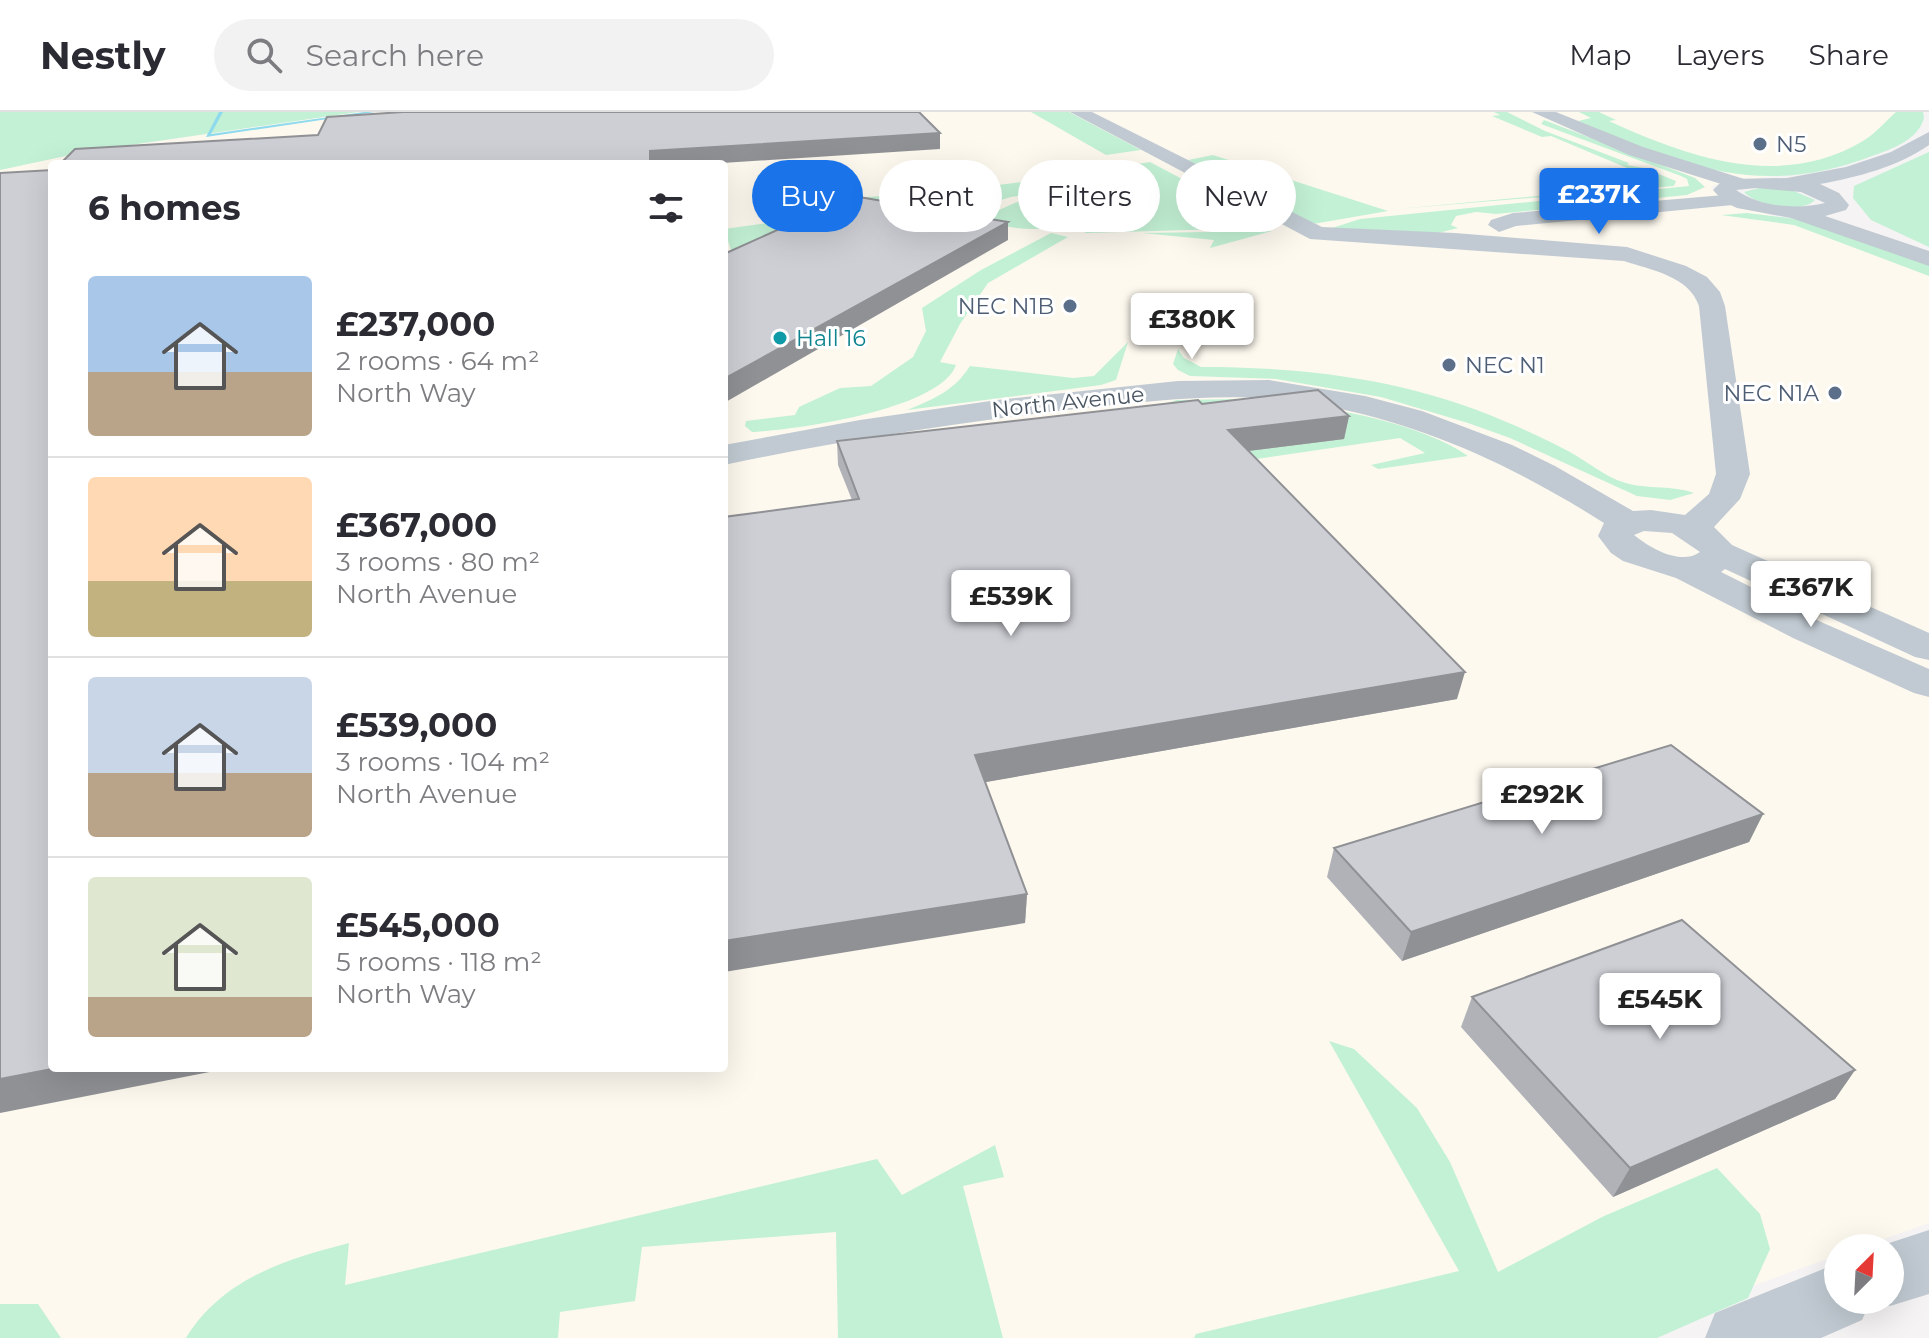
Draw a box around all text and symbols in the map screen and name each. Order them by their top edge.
search box [214,19,774,91]
text: Nestly [40,32,166,79]
icon: search [242,33,286,77]
text: Search here [306,37,484,74]
text: Map [1569,38,1632,72]
text: Layers [1676,38,1765,72]
text: Share [1809,38,1889,72]
place label: N5 [1776,131,1806,158]
marker: N5 [1751,135,1769,153]
chip: Buy [752,160,863,232]
chip: Rent [879,160,1002,232]
chip: Filters [1018,160,1160,232]
chip: New [1176,160,1296,232]
pin: £237K [1543,168,1655,236]
text: £237K [1558,178,1640,210]
icon: filters [644,186,688,230]
text: 6 homes [88,187,241,229]
place label: NEC N1B [958,293,1054,320]
pin: £380K [1136,293,1248,361]
marker: NEC N1B [1061,297,1079,315]
text: £237,000 [336,303,495,345]
text: £380K [1149,303,1235,335]
icon: home [152,308,248,404]
place label: Hall 16 [796,325,866,352]
marker: Hall 16 [771,329,789,347]
text: 2 rooms · 64 m² [336,345,539,377]
place label: NEC N1 [1465,352,1545,379]
marker: NEC N1 [1440,356,1458,374]
text: North Way [336,377,476,409]
place label: NEC N1A [1723,380,1819,407]
street label: North Avenue [990,381,1146,423]
marker: NEC N1A [1826,384,1844,402]
text: £367,000 [336,504,497,546]
icon: home [152,509,248,605]
text: 3 rooms · 80 m² [336,546,540,578]
pin: £367K [1755,561,1867,629]
pin: £539K [955,570,1067,638]
text: £367K [1769,571,1853,603]
text: North Avenue [336,578,517,610]
text: £539K [969,580,1053,612]
text: £539,000 [336,704,497,746]
icon: home [152,709,248,805]
text: 3 rooms · 104 m² [336,746,550,778]
pin: £292K [1486,768,1598,836]
text: North Avenue [336,778,517,810]
text: £292K [1500,778,1584,810]
text: £545,000 [336,904,500,946]
icon: home [152,909,248,1005]
text: 5 rooms · 118 m² [336,946,542,978]
pin: £545K [1604,973,1716,1041]
text: North Way [336,978,476,1010]
text: £545K [1617,983,1703,1015]
north arrow [1824,1234,1904,1314]
map controls [1824,1234,1904,1314]

